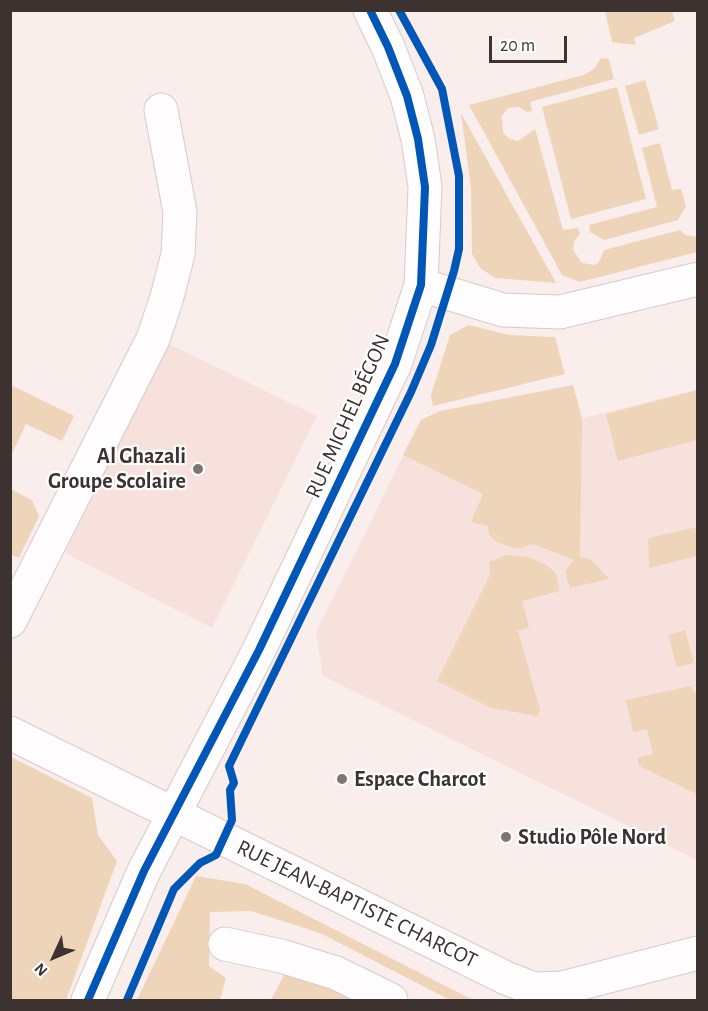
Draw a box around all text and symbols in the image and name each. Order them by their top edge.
scale bar [492,24,570,62]
text: 20 m [500,37,535,55]
street label: RUE MICHEL BÉGON [300,330,396,502]
place label: Al Ghazali Groupe Scolaire [48,443,186,494]
marker: Al Ghazali Groupe Scolaire [191,462,205,476]
place label: Espace Charcot [354,766,486,792]
marker: Espace Charcot [335,772,349,786]
place label: Studio Pôle Nord [518,824,666,850]
marker: Studio Pôle Nord [499,830,513,844]
street label: RUE JEAN-BAPTISTE CHARCOT [232,834,482,974]
north arrow [24,927,84,987]
text: N [31,960,51,979]

